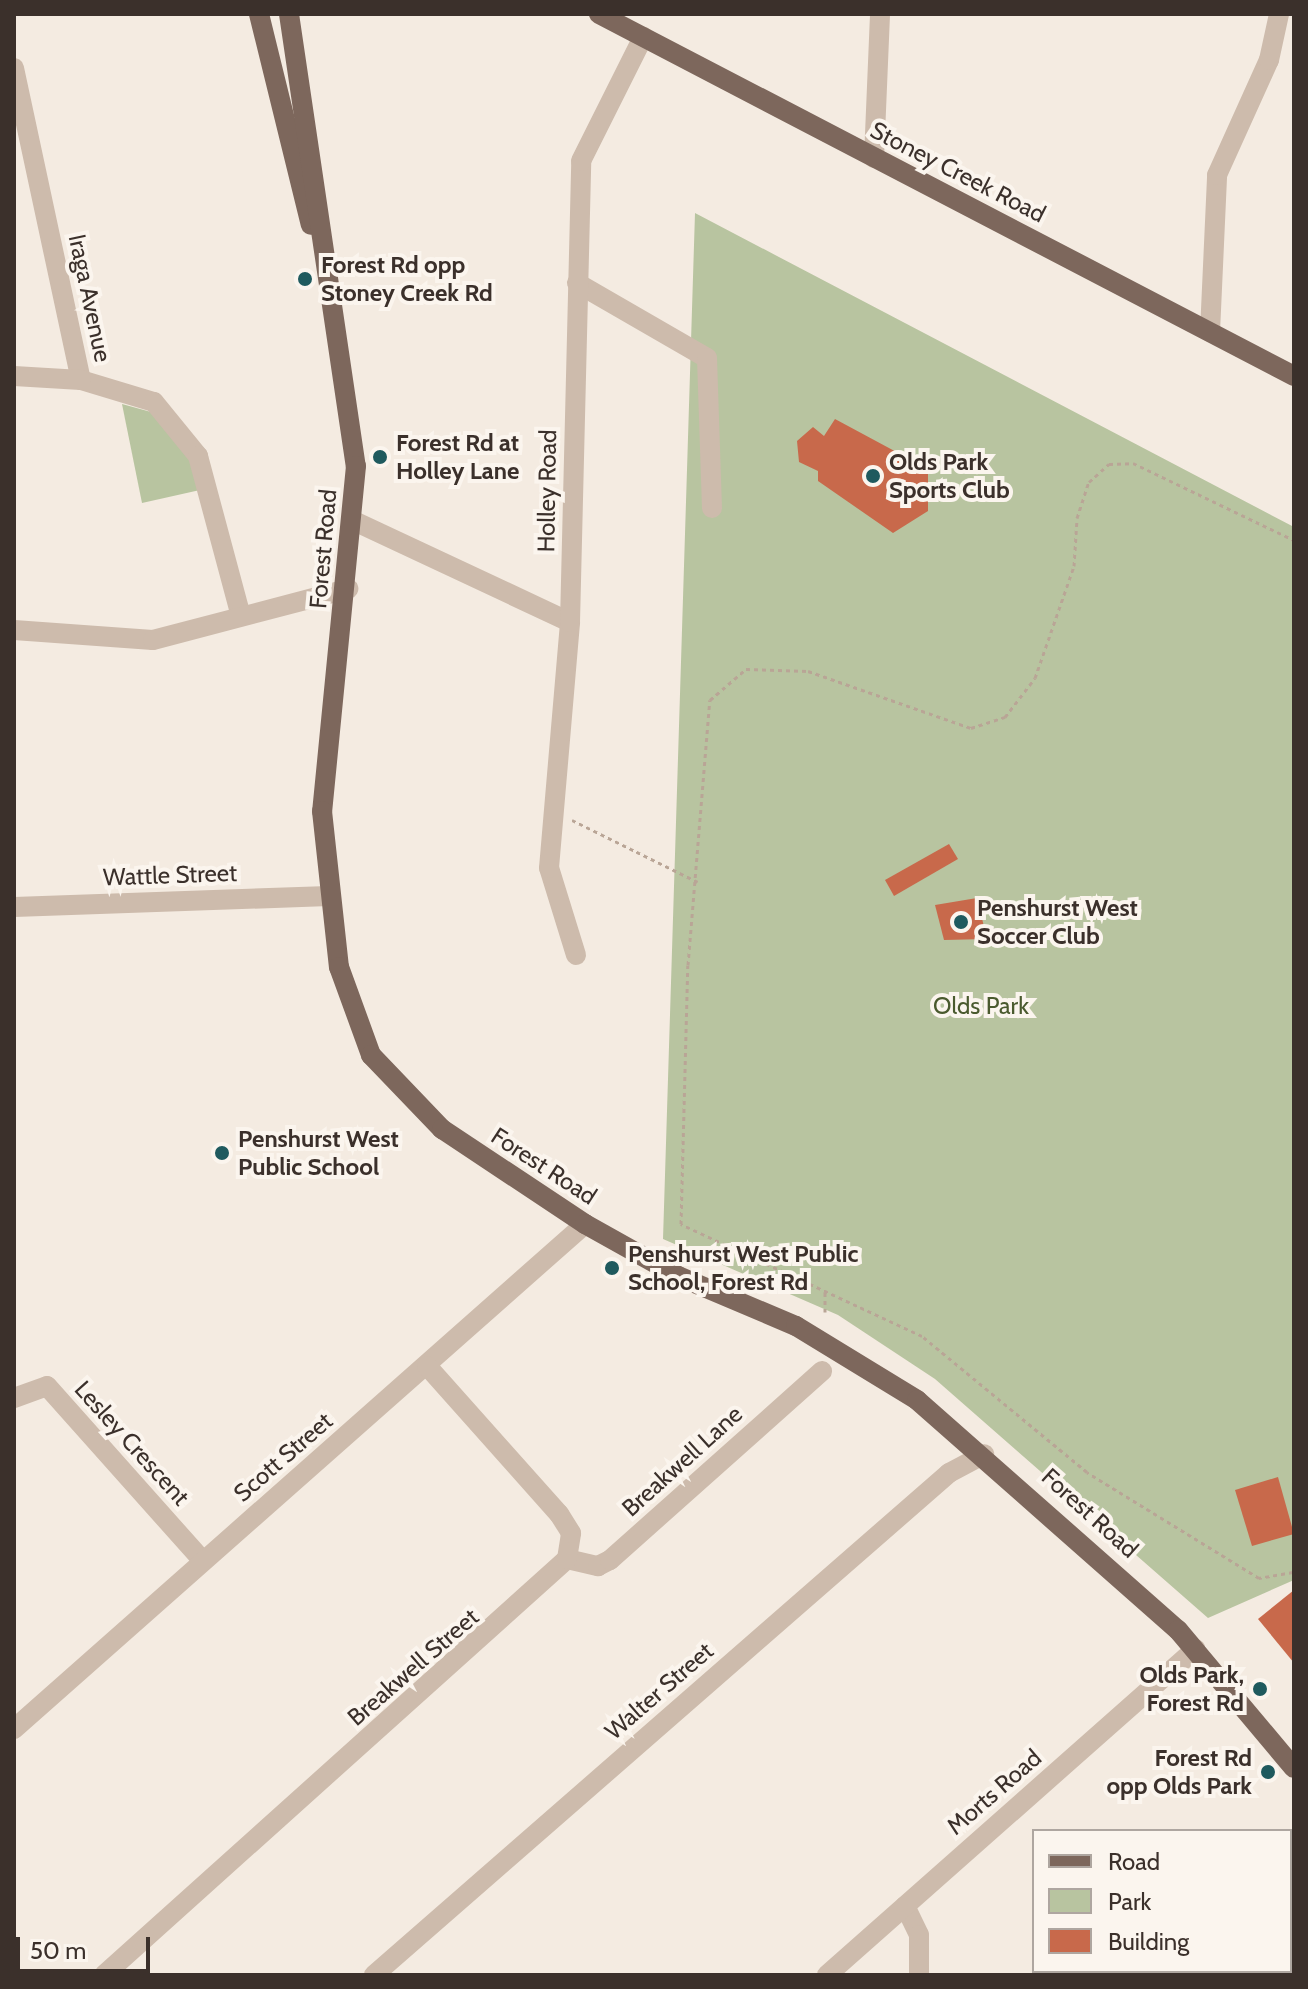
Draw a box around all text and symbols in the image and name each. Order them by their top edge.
street label: Stoney Creek Road [866,115,1050,229]
street label: Iraga Avenue [62,232,118,364]
place label: Forest Rd opp Stoney Creek Rd [321,251,493,307]
marker: Forest Rd opp Stoney Creek Rd [296,270,314,288]
place label: Forest Rd at Holley Lane [396,429,519,485]
street label: Holley Road [532,429,562,553]
marker: Forest Rd at Holley Lane [371,448,389,466]
place label: Olds Park Sports Club [889,448,1010,504]
marker: Olds Park Sports Club [864,467,882,485]
street label: Forest Road [303,488,343,610]
street label: Wattle Street [102,858,238,892]
place label: Penshurst West Soccer Club [977,894,1138,950]
marker: Penshurst West Soccer Club [952,913,970,931]
park label: Olds Park [933,992,1029,1020]
street label: Forest Road [486,1121,602,1211]
place label: Penshurst West Public School [238,1125,399,1181]
marker: Penshurst West Public School [213,1144,231,1162]
place label: Penshurst West Public School, Forest Rd [628,1240,858,1296]
marker: Penshurst West Public School, Forest Rd [603,1259,621,1277]
street label: Lesley Crescent [69,1375,195,1511]
street label: Breakwell Lane [616,1400,748,1522]
street label: Scott Street [228,1406,338,1508]
street label: Forest Road [1036,1462,1144,1564]
street label: Breakwell Street [342,1602,484,1732]
street label: Walter Street [599,1636,719,1746]
place label: Olds Park, Forest Rd [1139,1661,1244,1717]
marker: Olds Park, Forest Rd [1251,1680,1269,1698]
street label: Morts Road [941,1743,1047,1841]
place label: Forest Rd opp Olds Park [1106,1744,1252,1800]
marker: Forest Rd opp Olds Park [1259,1763,1277,1781]
legend [1032,1829,1292,1973]
text: Road [1108,1847,1160,1876]
text: Park [1108,1887,1151,1916]
scale bar [20,1921,154,1971]
text: Building [1108,1927,1189,1956]
text: 50 m [30,1936,86,1965]

